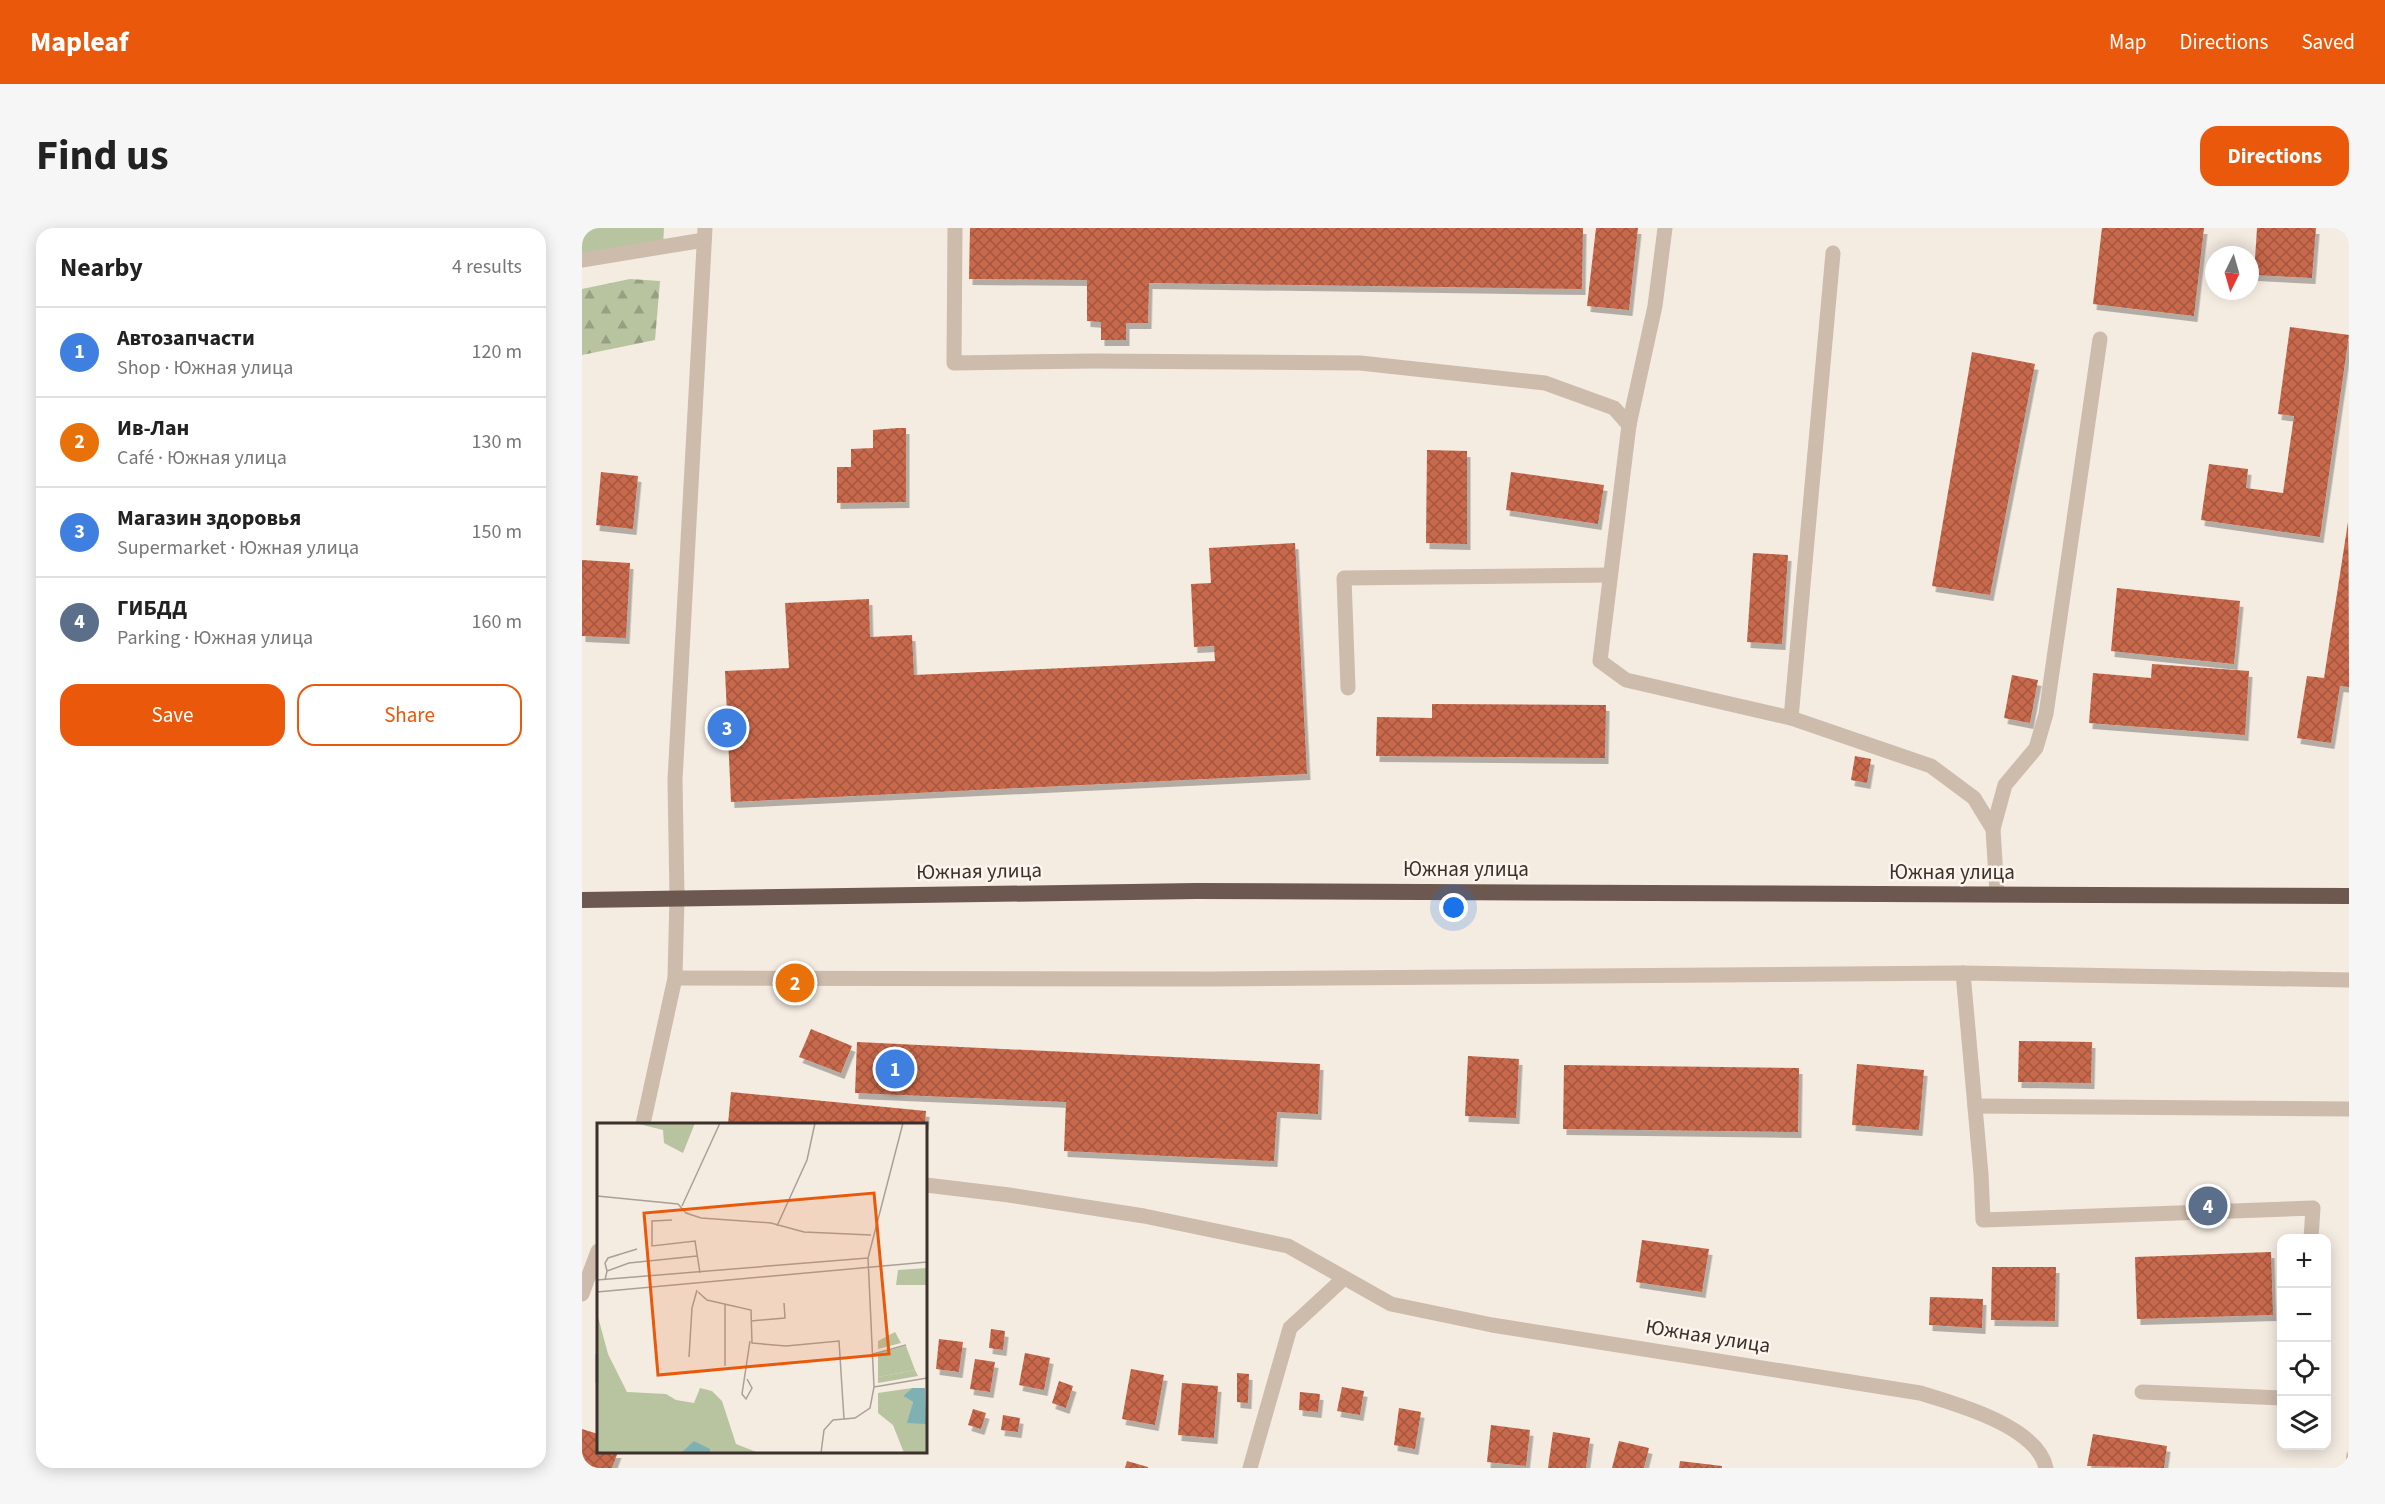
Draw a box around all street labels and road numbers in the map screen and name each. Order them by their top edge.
street label: Южная улица [1403,854,1529,884]
street label: Южная улица [916,855,1042,887]
street label: Южная улица [1889,857,2015,887]
street label: Южная улица [1643,1311,1773,1361]

